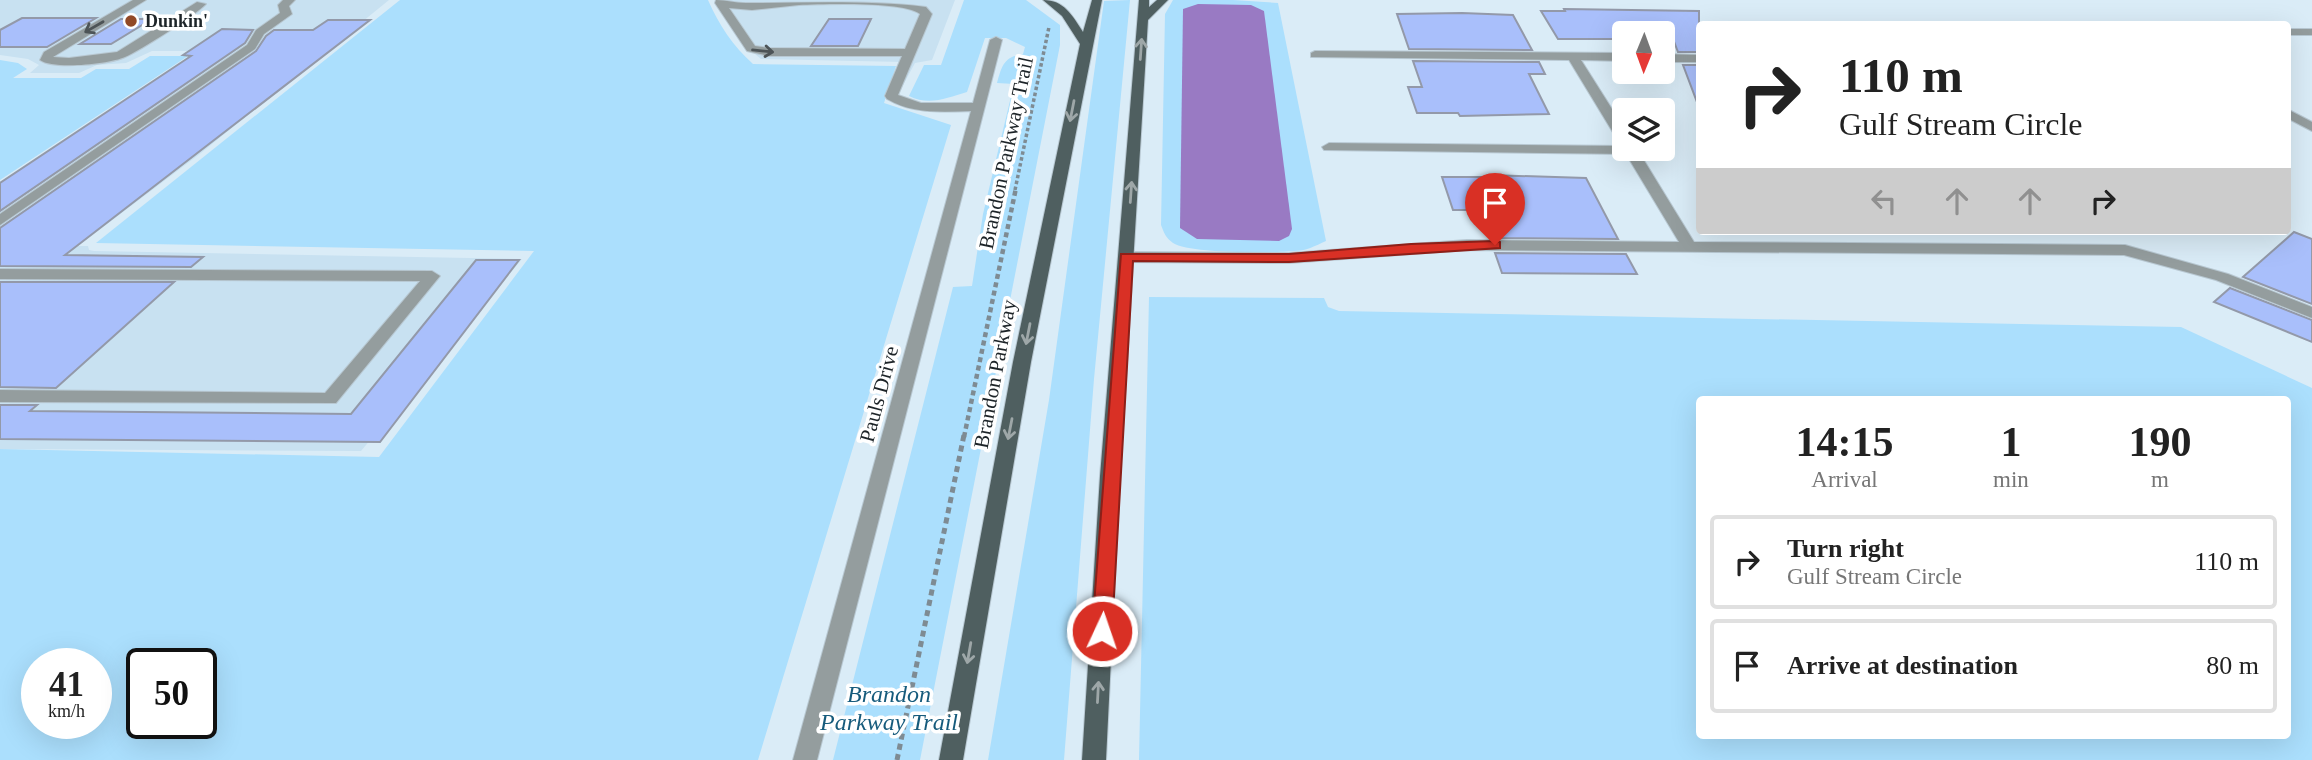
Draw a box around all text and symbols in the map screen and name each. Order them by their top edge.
place label: Dunkin' [145,11,208,31]
marker: Dunkin' [123,13,139,29]
one-way arrow [85,20,105,34]
north arrow [1612,21,1675,84]
map controls [1612,21,1675,161]
one-way arrow [1135,38,1148,61]
one-way arrow [751,45,774,58]
text: 110 m [1839,48,1963,103]
icon: right [1724,49,1815,140]
street label: Brandon Parkway Trail [974,54,1038,251]
button: layers [1612,98,1675,161]
one-way arrow [1065,99,1079,122]
text: Gulf Stream Circle [1839,106,2082,142]
pin [1465,173,1525,245]
one-way arrow [1125,181,1138,204]
icon: left [1865,182,1903,220]
icon: ahead [1938,182,1976,220]
icon: ahead [2011,182,2049,220]
icon: right [2084,182,2122,220]
icon: arrive [1476,184,1514,222]
street label: Brandon Parkway [969,297,1021,450]
one-way arrow [1020,322,1034,345]
street label: Pauls Drive [855,343,903,445]
one-way arrow [1002,417,1016,440]
text: 14:15 [1796,419,1894,465]
text: 1 [2000,419,2021,465]
text: 190 [2128,419,2191,465]
text: Arrival [1811,467,1878,492]
text: min [1993,467,2029,492]
text: m [2151,467,2169,492]
text: Turn right [1787,534,1904,563]
icon: right [1728,543,1766,581]
text: 110 m [2194,547,2259,576]
text: Gulf Stream Circle [1787,564,1962,589]
position arrow [1065,594,1139,668]
one-way arrow [962,641,975,664]
icon: arrive [1728,647,1766,685]
speed limit sign: 50 [126,648,217,739]
text: Arrive at destination [1787,651,2018,680]
text: 80 m [2206,651,2259,680]
text: 41 [49,665,84,704]
park label: Brandon Parkway Trail [819,681,958,735]
one-way arrow [1092,681,1105,704]
text: km/h [48,701,85,721]

